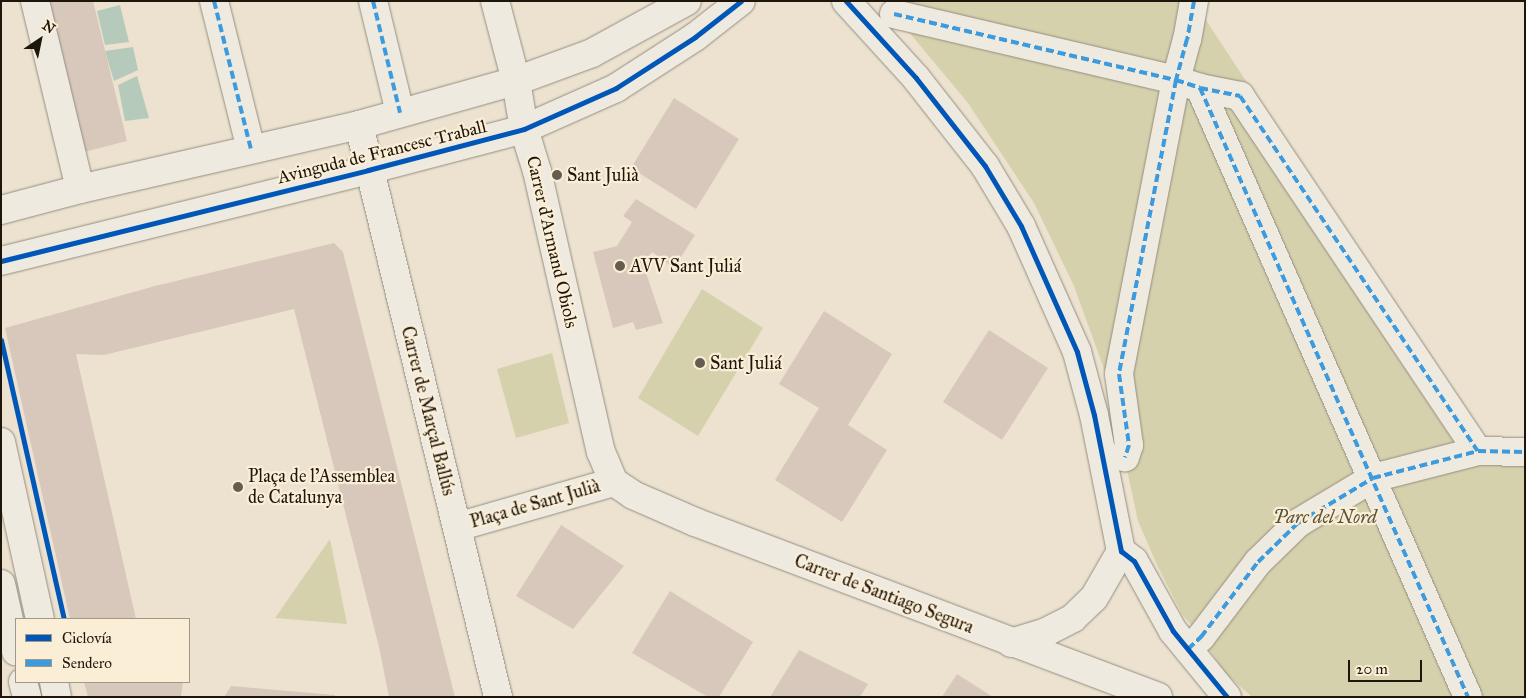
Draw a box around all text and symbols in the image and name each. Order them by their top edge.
north arrow [15,15,65,65]
text: N [39,17,58,38]
street label: Avinguda de Francesc Traball [275,116,489,188]
street label: Carrer d'Armand Obiols [522,154,582,330]
place label: Sant Julià [567,164,639,186]
marker: Sant Julià [551,169,563,181]
place label: AVV Sant Juliá [630,255,741,277]
marker: AVV Sant Juliá [614,260,626,272]
street label: Carrer de Marçal Ballús [396,324,460,498]
place label: Sant Juliá [710,352,782,374]
marker: Sant Juliá [694,357,706,369]
place label: Plaça de l'Assemblea de Catalunya [248,466,395,508]
street label: Plaça de Sant Julià [468,475,602,533]
marker: Plaça de l'Assemblea de Catalunya [232,481,244,493]
park label: Parc del Nord [1273,506,1377,528]
street label: Carrer de Santiago Segura [791,550,977,638]
legend [15,618,190,683]
text: Ciclovía [62,629,112,647]
scale bar [1351,650,1425,682]
text: Sendero [62,654,112,672]
text: 20 m [1356,660,1388,678]

